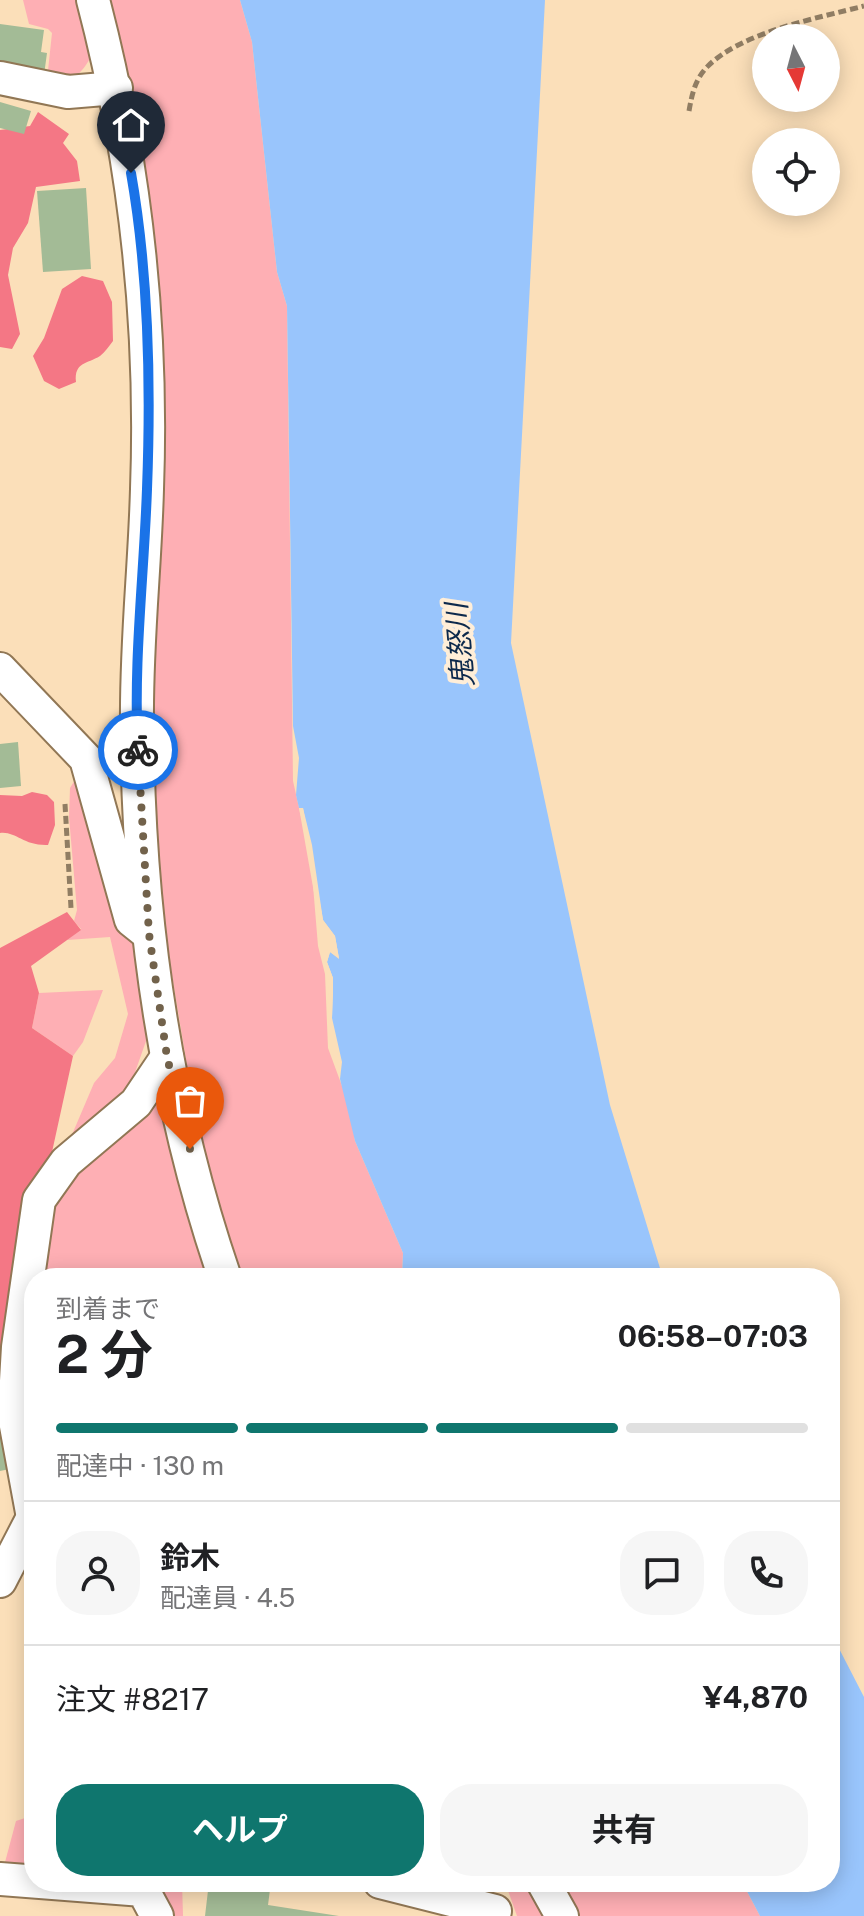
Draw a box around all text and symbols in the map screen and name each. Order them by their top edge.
north arrow [752,24,840,112]
map controls [752,24,840,216]
pin [97,91,165,173]
icon: home [109,103,153,147]
button: locate [752,128,840,216]
water label: 鬼怒川 [439,599,479,688]
courier [98,710,178,790]
icon: bike [116,728,160,772]
pin [156,1067,224,1149]
icon: bag [168,1079,212,1123]
text: 到着まで [56,1293,160,1324]
text: 06:58–07:03 [618,1318,808,1354]
text: 2 分 [56,1324,153,1385]
text: 配達中 · 130 m [56,1450,224,1481]
button: person [56,1531,140,1615]
button: chat [620,1531,704,1615]
button: phone [724,1531,808,1615]
text: 鈴木 [160,1539,220,1575]
text: 配達員 · 4.5 [160,1582,295,1613]
text: ¥4,870 [703,1679,808,1715]
text: 注文 #8217 [56,1681,209,1717]
button: ヘルプ [56,1784,424,1876]
button: 共有 [440,1784,808,1876]

